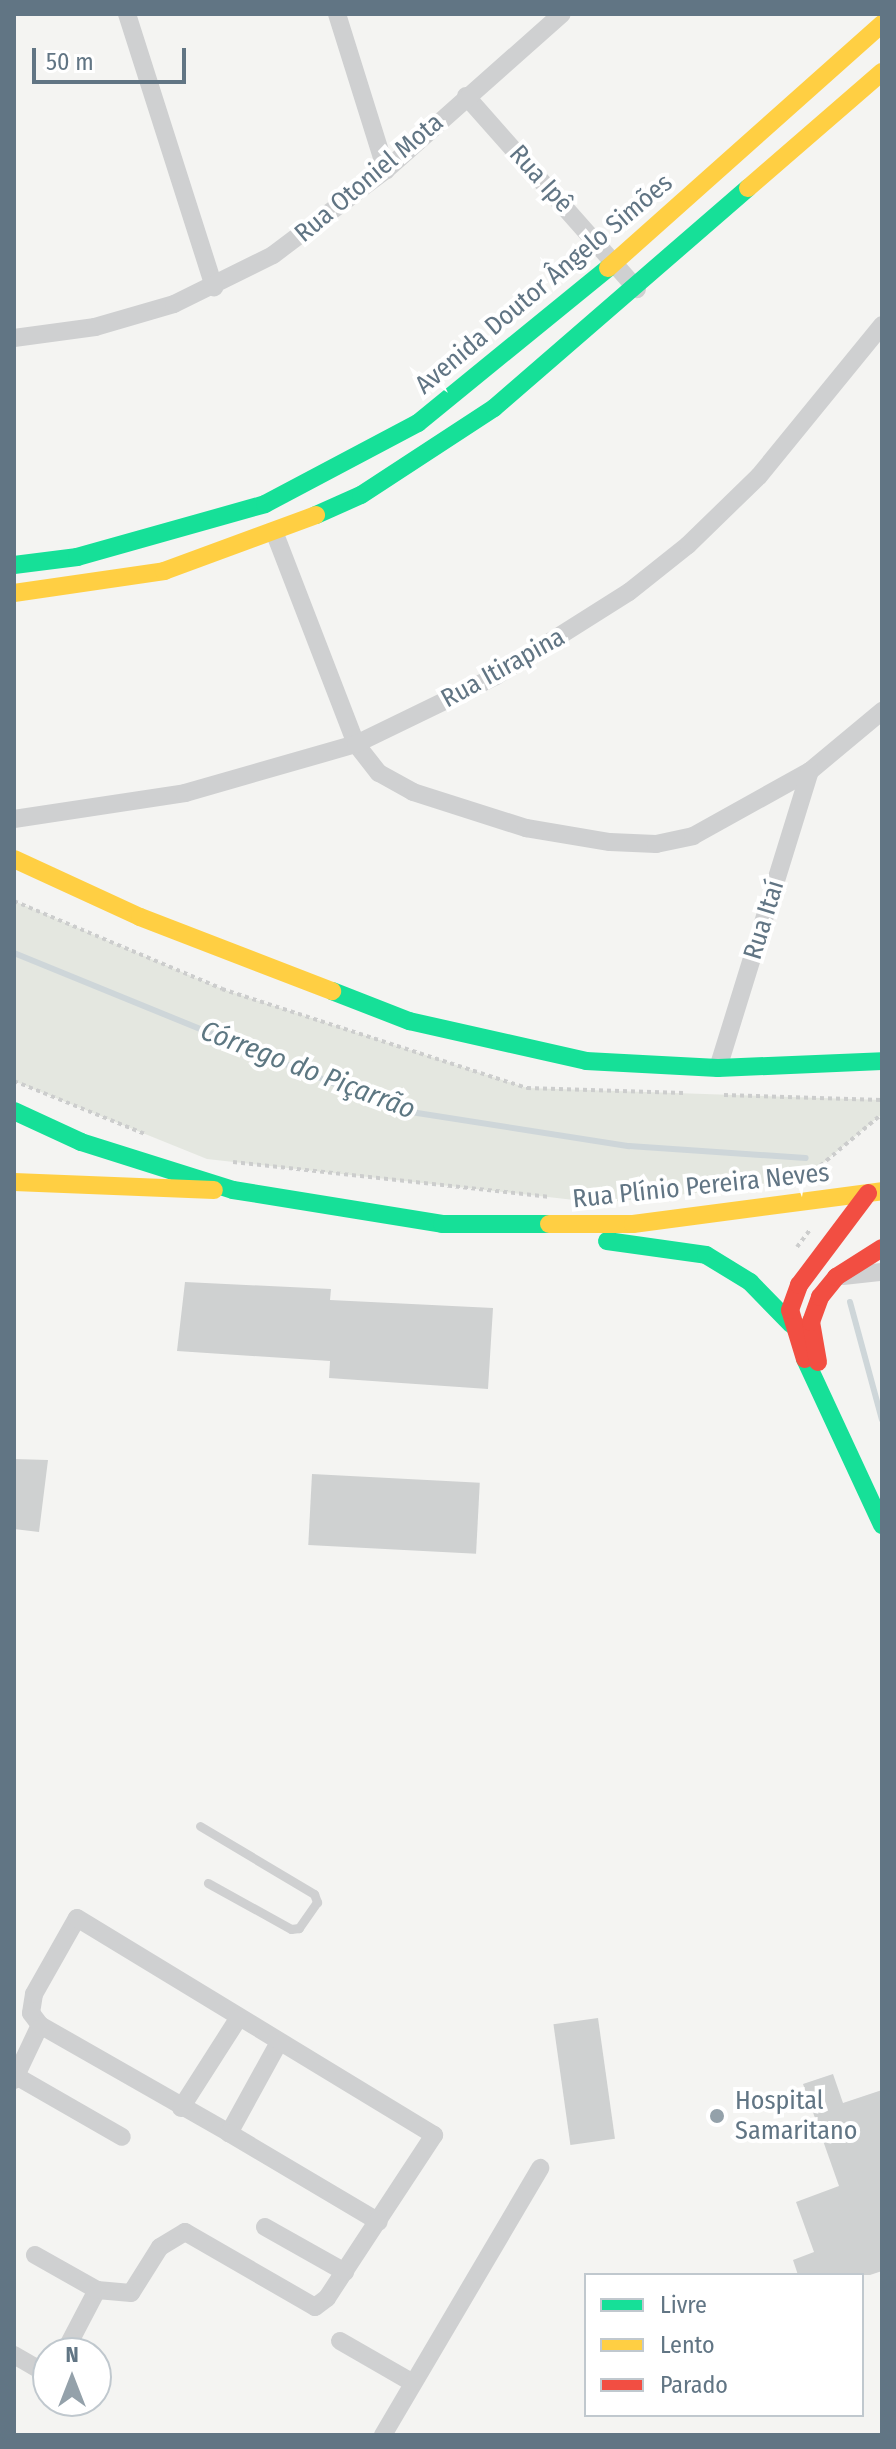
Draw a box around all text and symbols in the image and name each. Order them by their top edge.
scale bar [36,32,190,82]
text: 50 m [46,48,94,76]
street label: Rua Otoniel Mota [288,107,450,249]
street label: Rua Ipê [503,139,579,219]
street label: Avenida Doutor Ângelo Simões [409,167,679,401]
street label: Rua Itirapina [436,621,570,715]
street label: Rua Itaí [737,877,791,963]
water label: Córrego do Piçarrão [196,1014,420,1126]
street label: Rua Plínio Pereira Neves [571,1157,831,1215]
place label: Hospital Samaritano [735,2085,857,2146]
marker: Hospital Samaritano [706,2105,728,2127]
legend [584,2273,864,2417]
text: Livre [660,2291,707,2319]
text: Lento [660,2331,715,2359]
north arrow [32,2337,112,2417]
text: N [65,2341,79,2368]
text: Parado [660,2371,728,2399]

